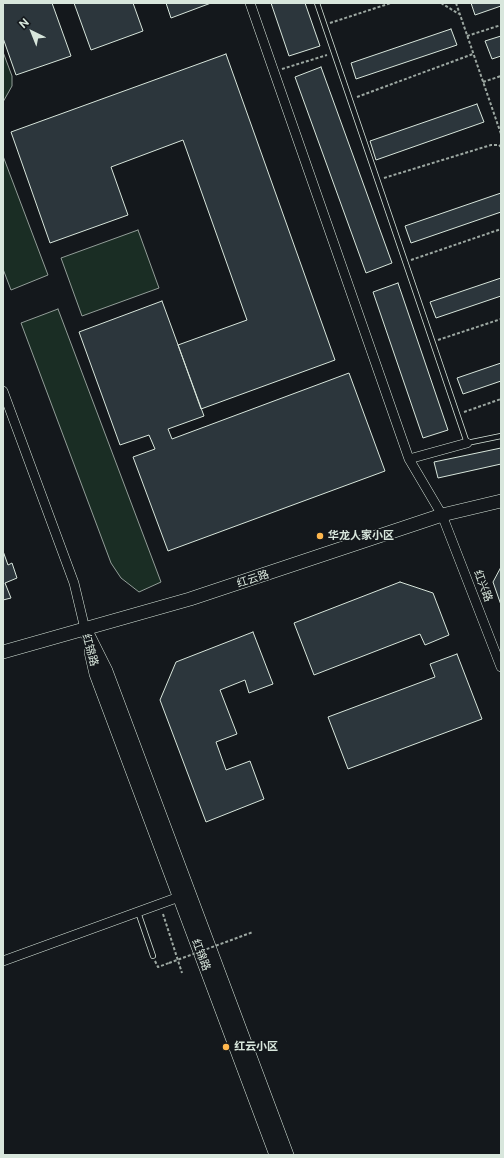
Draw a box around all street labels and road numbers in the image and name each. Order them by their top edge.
street label: 红云路 [235,568,271,590]
street label: 红兴路 [471,568,495,604]
street label: 红锦路 [79,632,101,668]
street label: 红锦路 [189,937,213,973]

